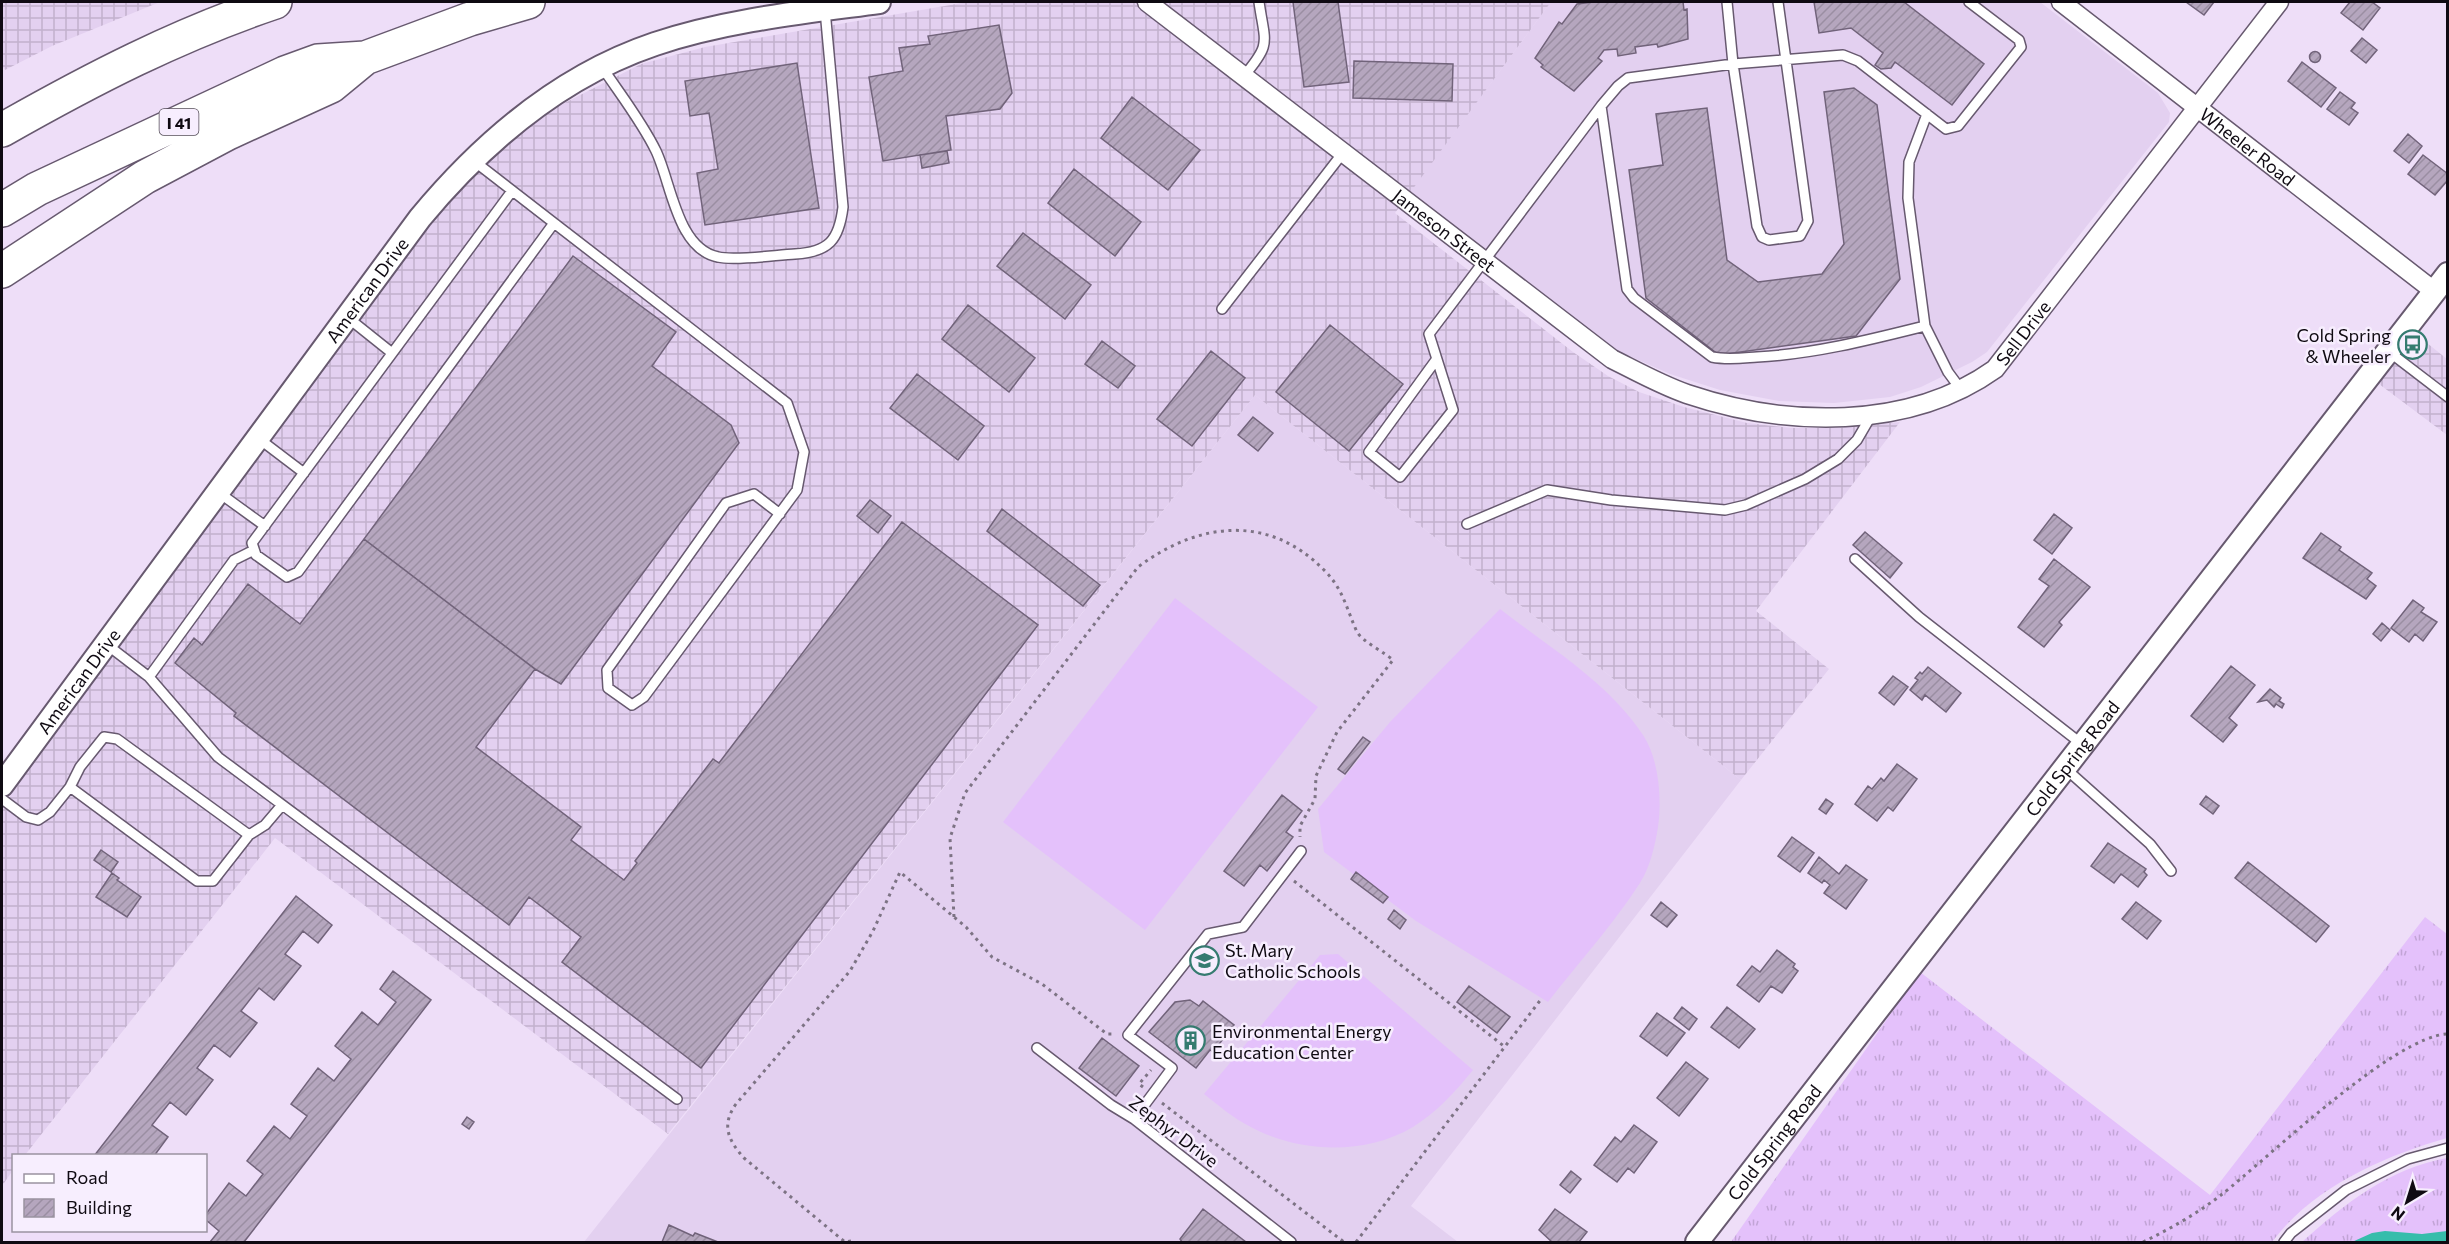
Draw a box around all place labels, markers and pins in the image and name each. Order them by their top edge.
place label: Cold Spring & Wheeler [2296,324,2391,367]
bus stop icon: Cold Spring & Wheeler [2396,329,2428,361]
place label: St. Mary Catholic Schools [1225,939,1361,982]
school or university icon: St. Mary Catholic Schools [1188,944,1220,976]
place label: Environmental Energy Education Center [1212,1020,1392,1063]
building icon: Environmental Energy Education Center [1175,1025,1207,1057]

